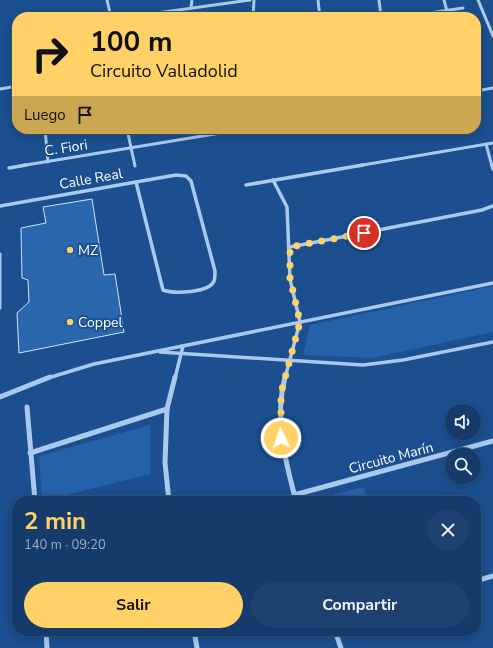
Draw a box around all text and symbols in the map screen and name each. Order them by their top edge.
text: 100 m [90,23,173,61]
icon: right [24,28,76,80]
text: Circuito Valladolid [90,59,238,83]
icon: arrive [74,104,96,126]
text: Luego [24,105,66,125]
street label: C. Fiori [43,135,89,161]
street label: Calle Real [58,164,125,194]
pin [347,216,381,250]
icon: arrive [353,222,375,244]
place label: MZ [78,241,98,260]
marker: MZ [65,245,75,255]
place label: Coppel [78,313,123,332]
marker: Coppel [65,317,75,327]
map controls [445,404,481,484]
button: sound [445,404,481,440]
position arrow [260,417,302,459]
street label: Circuito Marín [347,438,435,478]
button: search [445,448,481,484]
text: 2 min [24,505,86,537]
button: close [427,509,469,551]
text: 140 m · 09:20 [24,536,106,554]
button: Salir [24,582,243,628]
button: Compartir [251,582,469,628]

